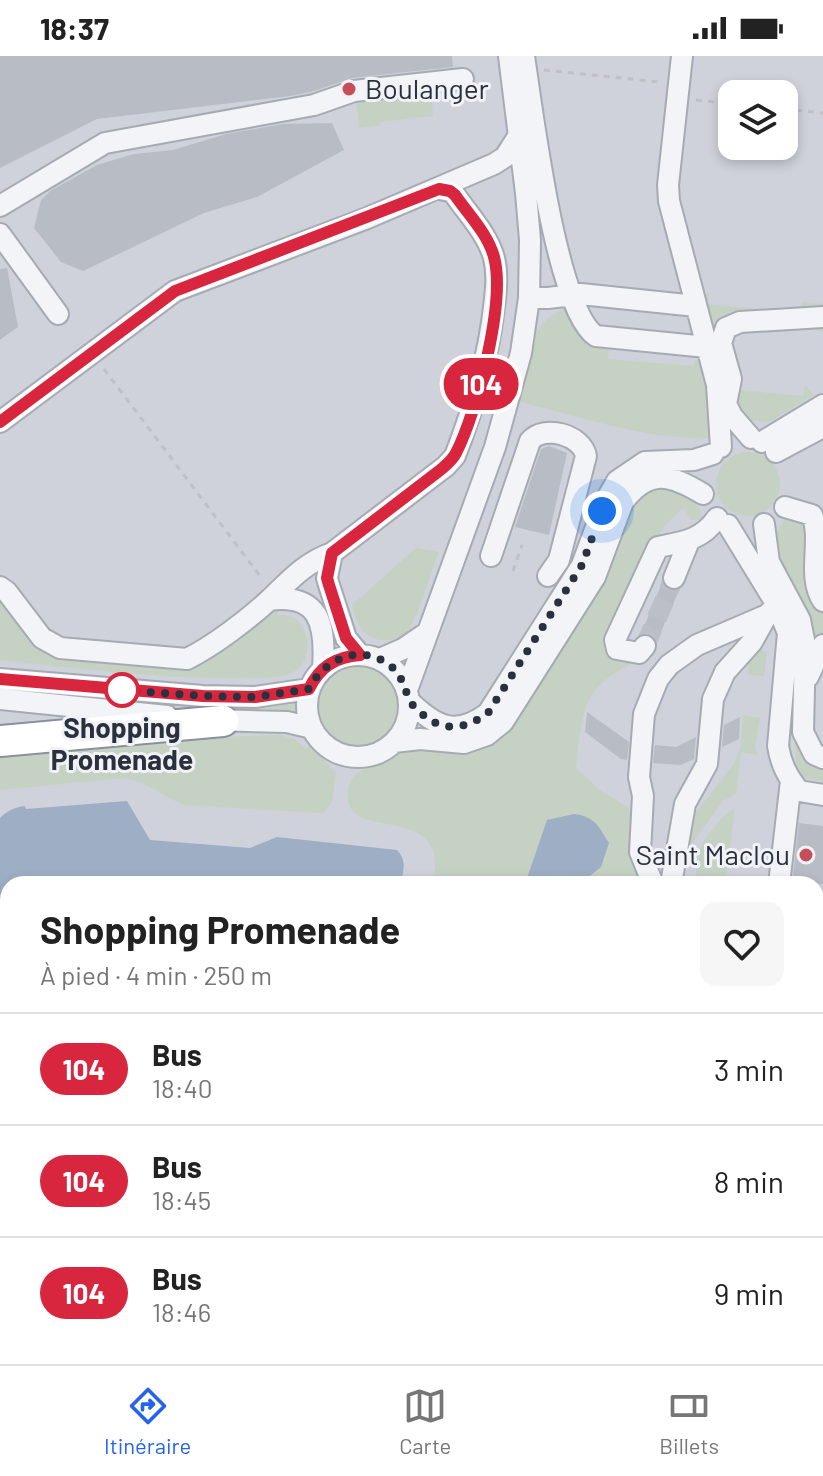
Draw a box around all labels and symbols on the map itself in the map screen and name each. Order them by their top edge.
place label: Boulanger [365,71,489,105]
marker: Boulanger [340,80,358,98]
line badge: 104 [435,358,527,410]
your location [582,491,622,531]
marker: Shopping Promenade [105,673,139,707]
place label: Shopping Promenade [51,710,193,776]
place label: Saint Maclou [636,837,790,871]
marker: Saint Maclou [797,846,815,864]

